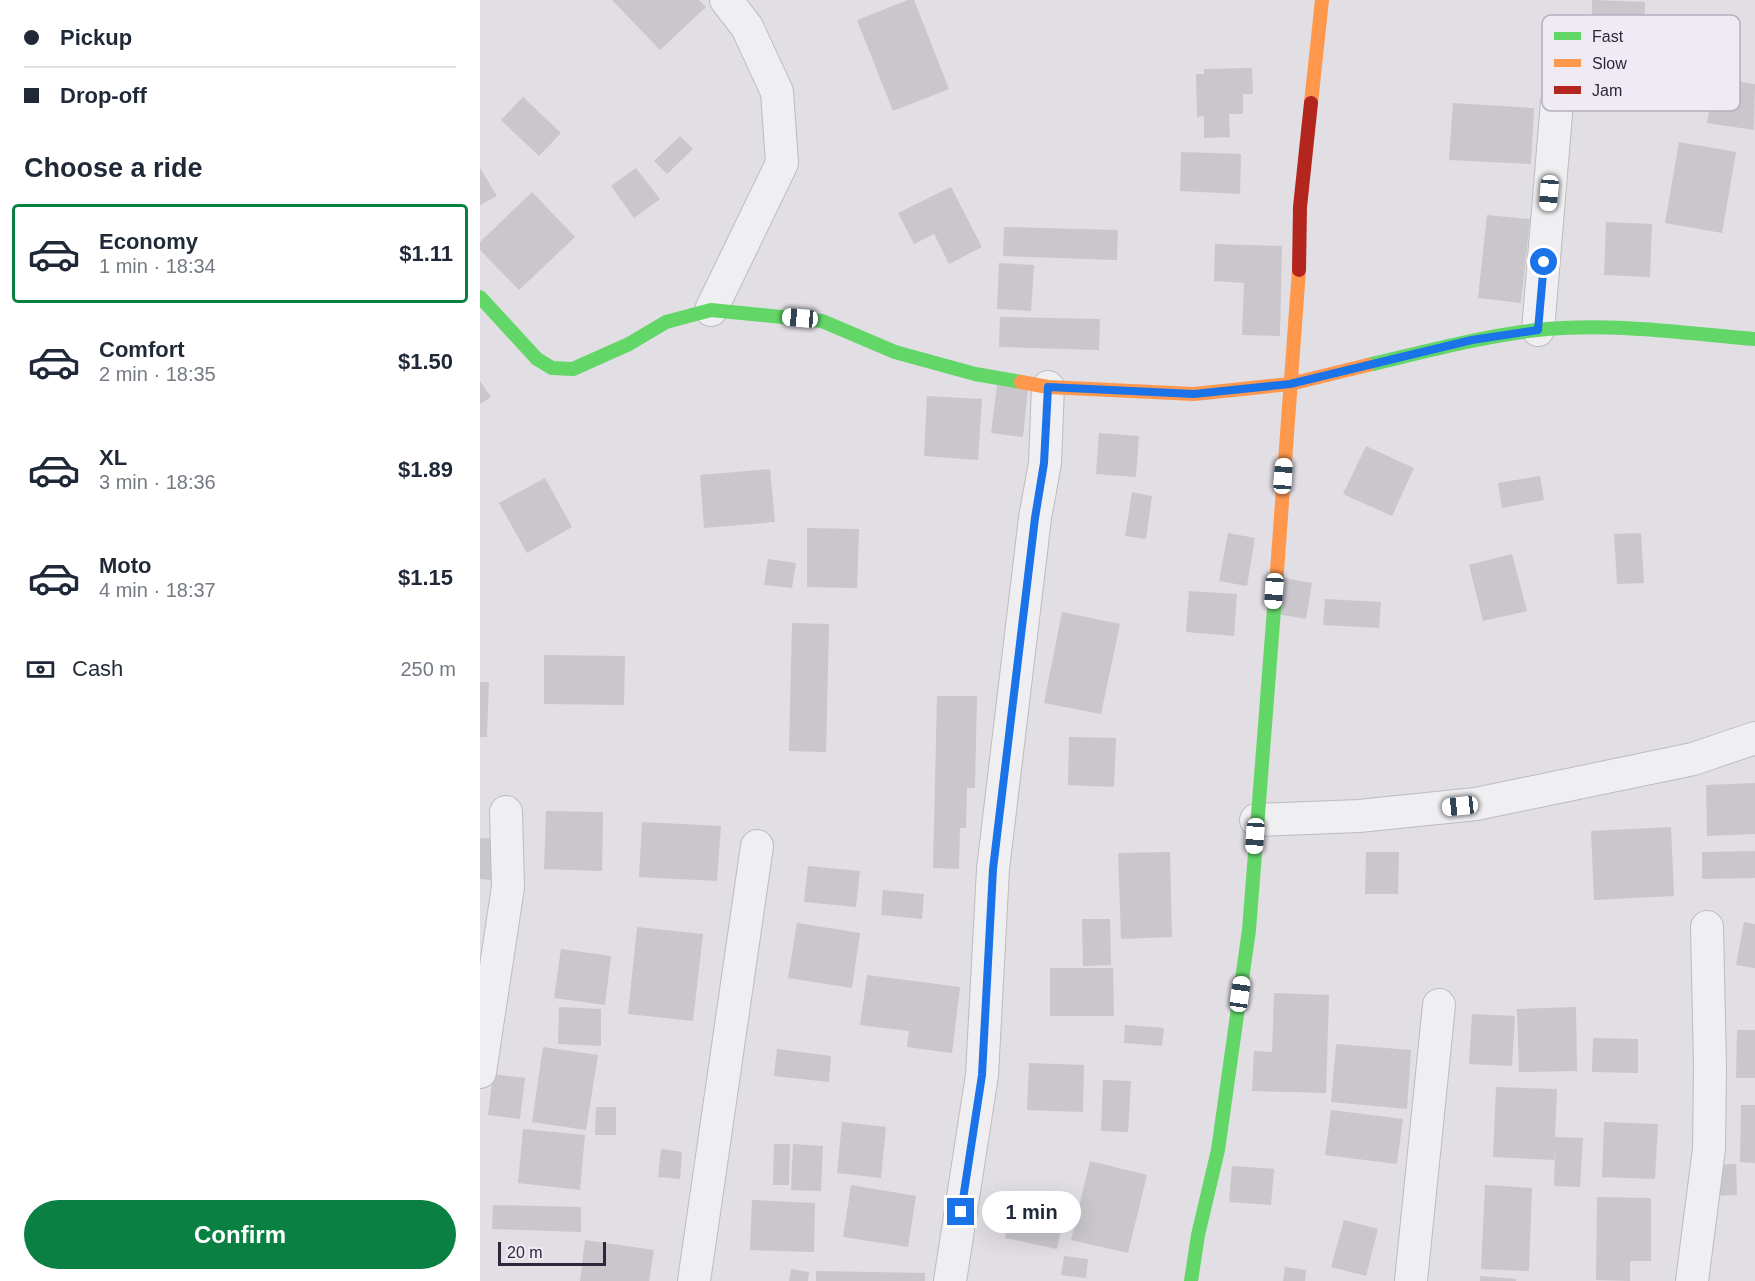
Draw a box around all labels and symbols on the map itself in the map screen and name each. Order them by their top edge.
legend [1542,15,1740,111]
text: Fast [1592,28,1624,45]
text: Slow [1592,55,1627,72]
text: Jam [1592,82,1622,99]
car [1538,174,1560,212]
route start [1530,248,1557,275]
car [781,307,819,329]
car [1273,457,1293,495]
car [1264,572,1284,610]
car [1441,795,1479,817]
car [1245,817,1265,855]
car [1229,975,1251,1013]
callout: 1 min [982,1191,1081,1233]
route end [947,1198,974,1225]
scale bar [498,1239,606,1266]

